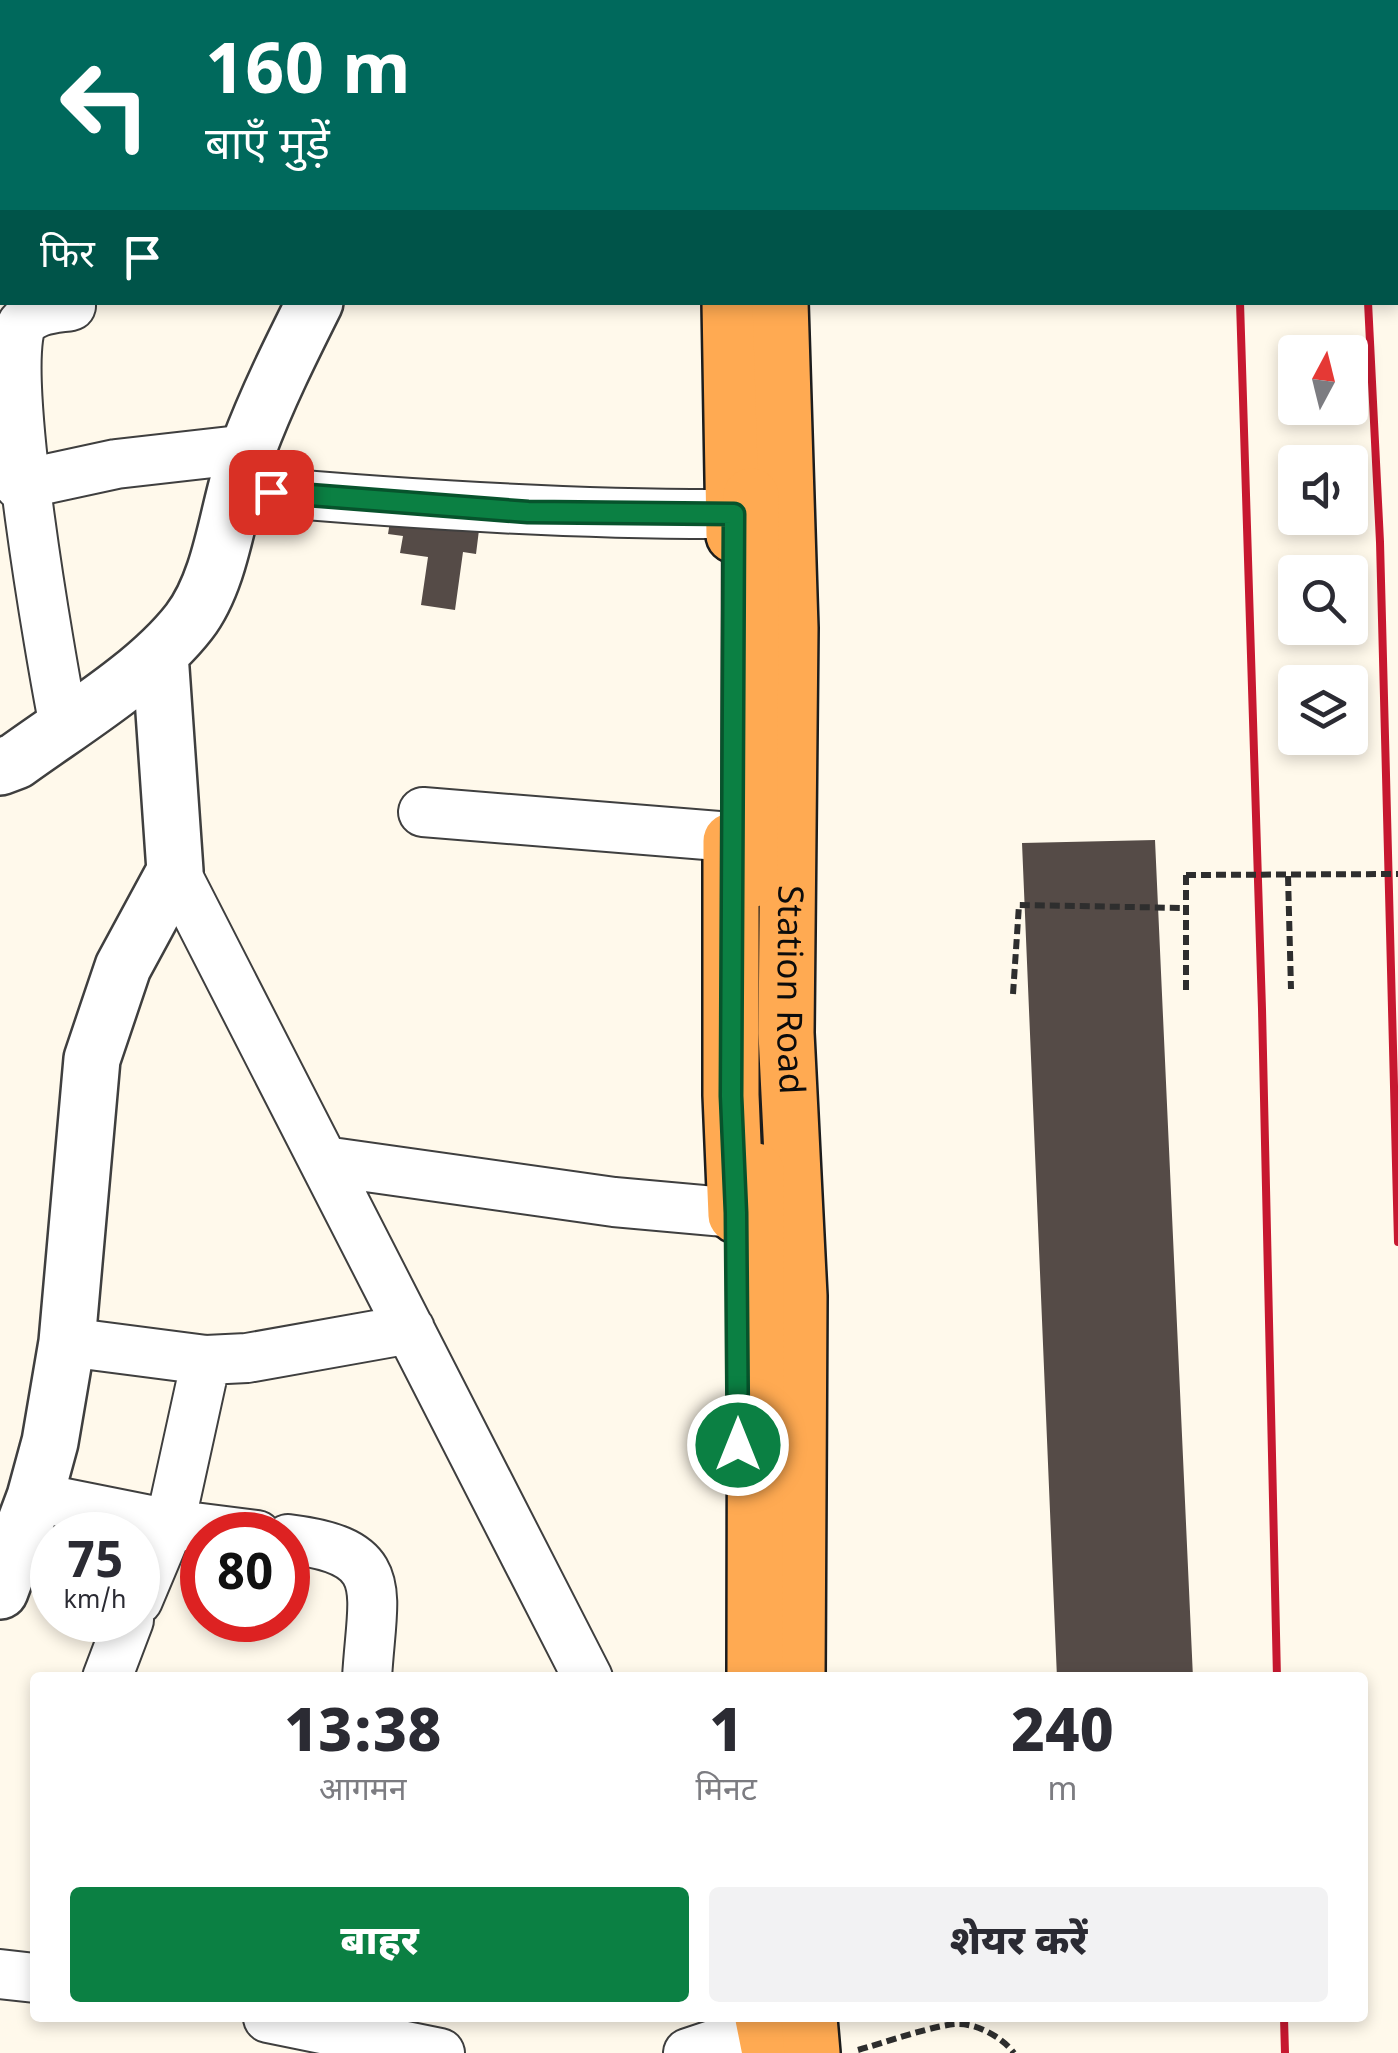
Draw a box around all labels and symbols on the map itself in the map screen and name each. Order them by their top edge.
north arrow [1278,335,1368,425]
pin [229,450,314,535]
street label: Station Road [763,885,812,1095]
position arrow [686,1393,790,1497]
speed limit sign: 80 [180,1512,310,1642]

